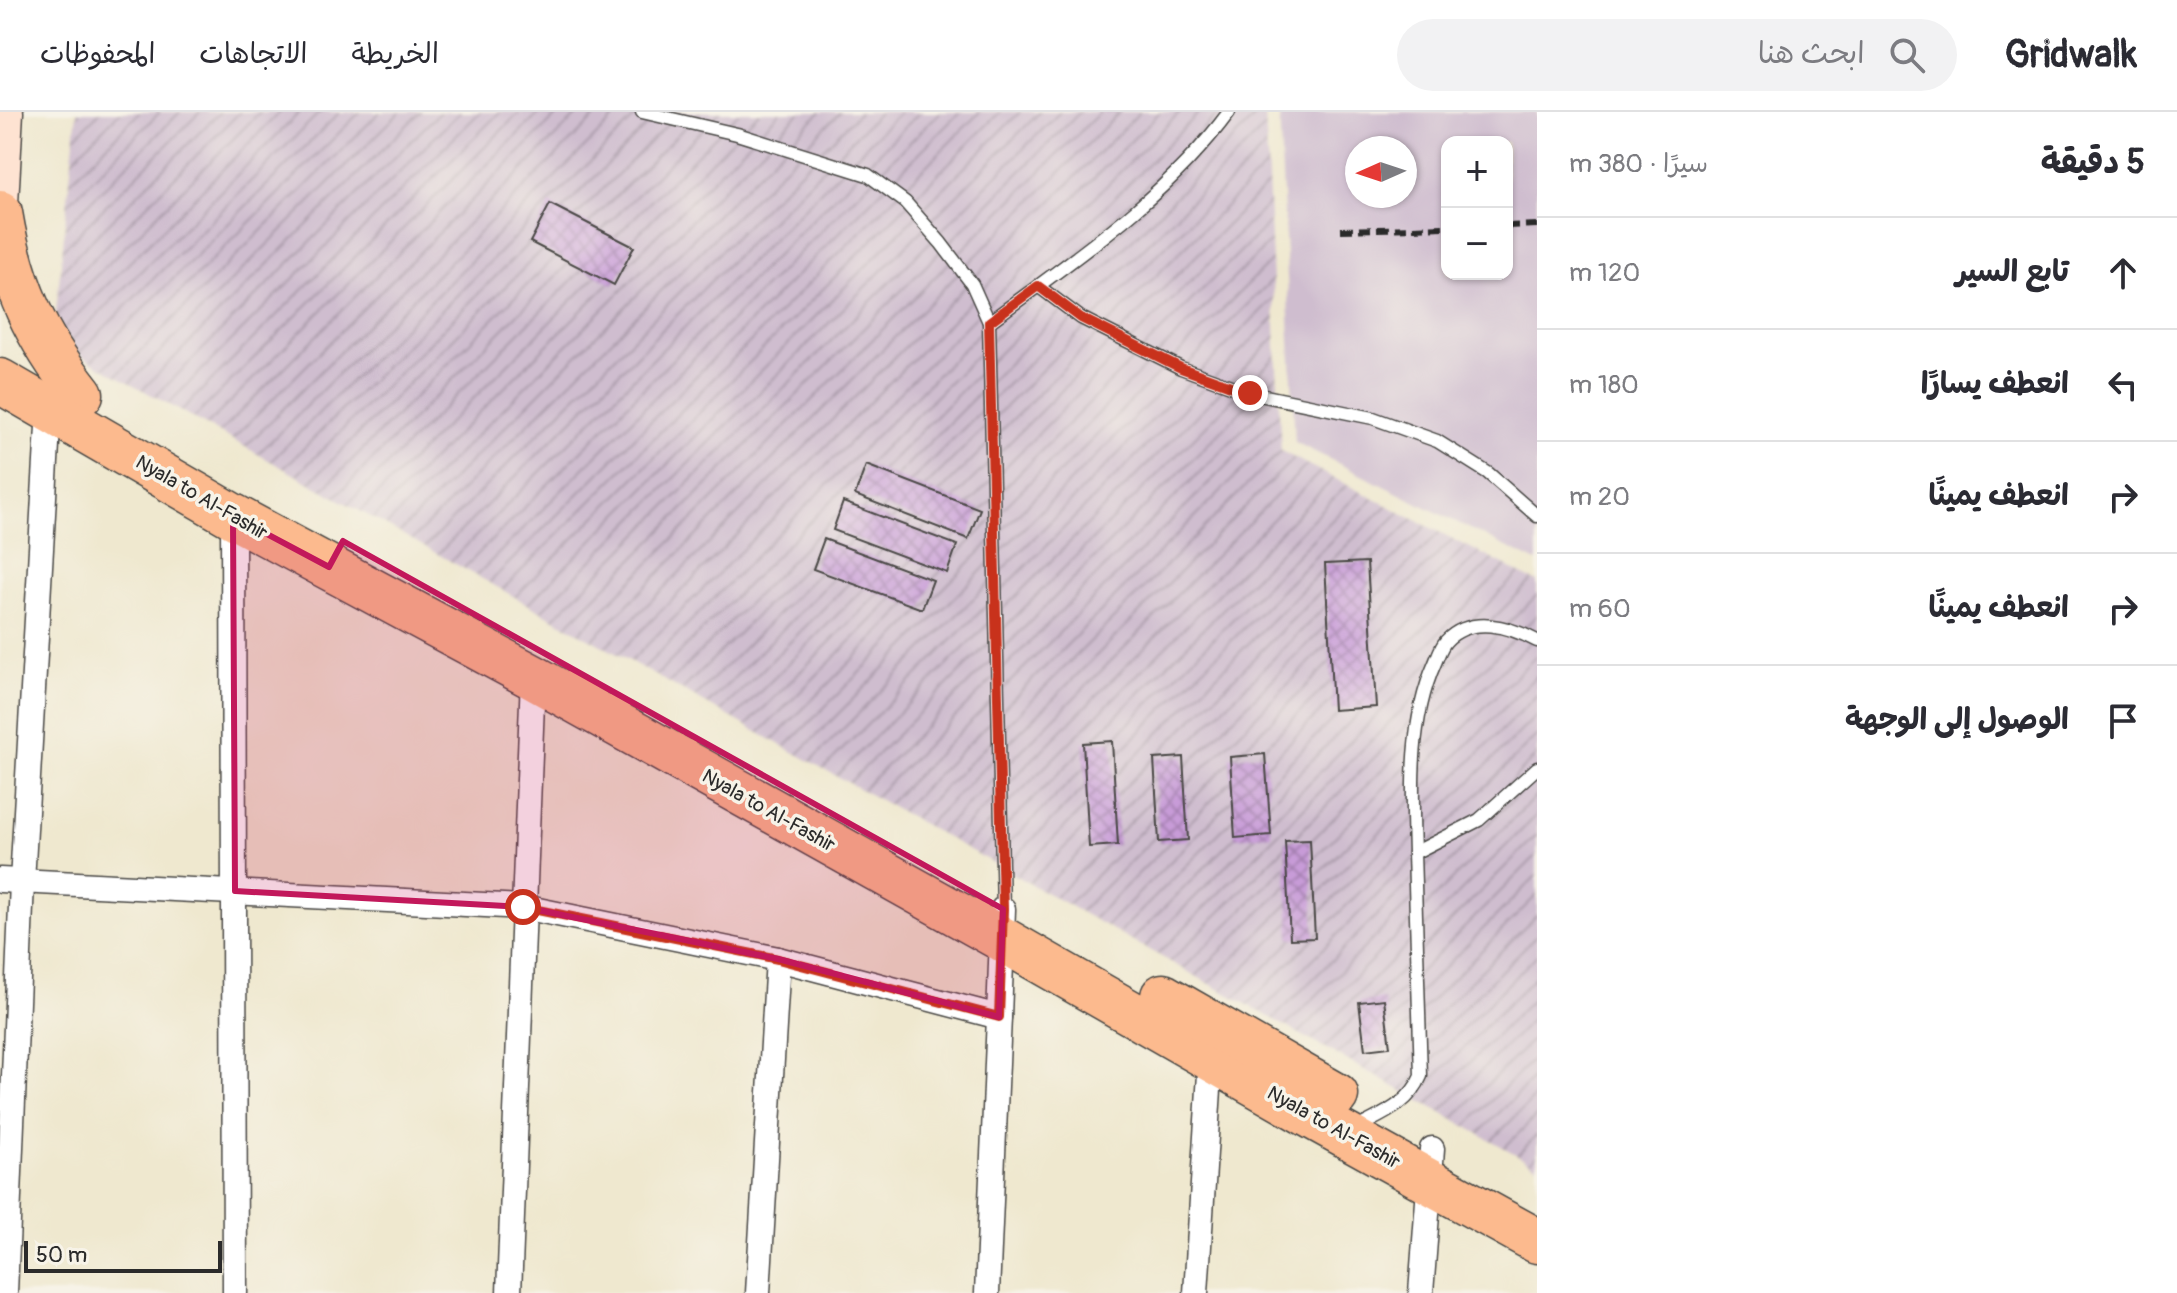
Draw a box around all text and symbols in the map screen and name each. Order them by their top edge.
search box [1397,19,1957,91]
text: Gridwalk [2005,31,2137,79]
icon: search [1885,33,1929,77]
text: ابحث هنا [1758,35,1865,72]
text: المحفوظات [40,37,155,72]
text: الاتجاهات [199,37,307,72]
text: الخريطة [351,37,439,72]
north arrow [1345,136,1417,208]
map controls [1441,136,1513,280]
button: + [1441,136,1513,208]
text: 5 دقيقة [2041,141,2145,184]
text: سيرًا · 380 m [1569,148,1708,180]
button: − [1441,208,1513,280]
icon: ahead [2101,251,2145,295]
text: تابع السير [1956,253,2069,290]
text: 120 m [1569,257,1640,289]
icon: left [2101,363,2145,407]
text: انعطف يسارًا [1921,365,2069,402]
text: 180 m [1569,369,1639,401]
route end [1232,375,1268,411]
street label: Nyala to Al-Fashir [131,449,272,545]
icon: right [2101,475,2145,519]
text: انعطف يمينًا [1929,477,2069,514]
text: 20 m [1569,481,1630,513]
icon: right [2101,587,2145,631]
text: انعطف يمينًا [1929,589,2069,626]
text: 60 m [1569,593,1631,625]
icon: arrive [2101,699,2145,743]
text: الوصول إلى الوجهة [1845,701,2069,738]
street label: Nyala to Al-Fashir [698,763,840,857]
route start [505,889,541,925]
street label: Nyala to Al-Fashir [1263,1080,1405,1174]
scale bar [24,1237,222,1273]
text: 50 m [36,1241,87,1269]

